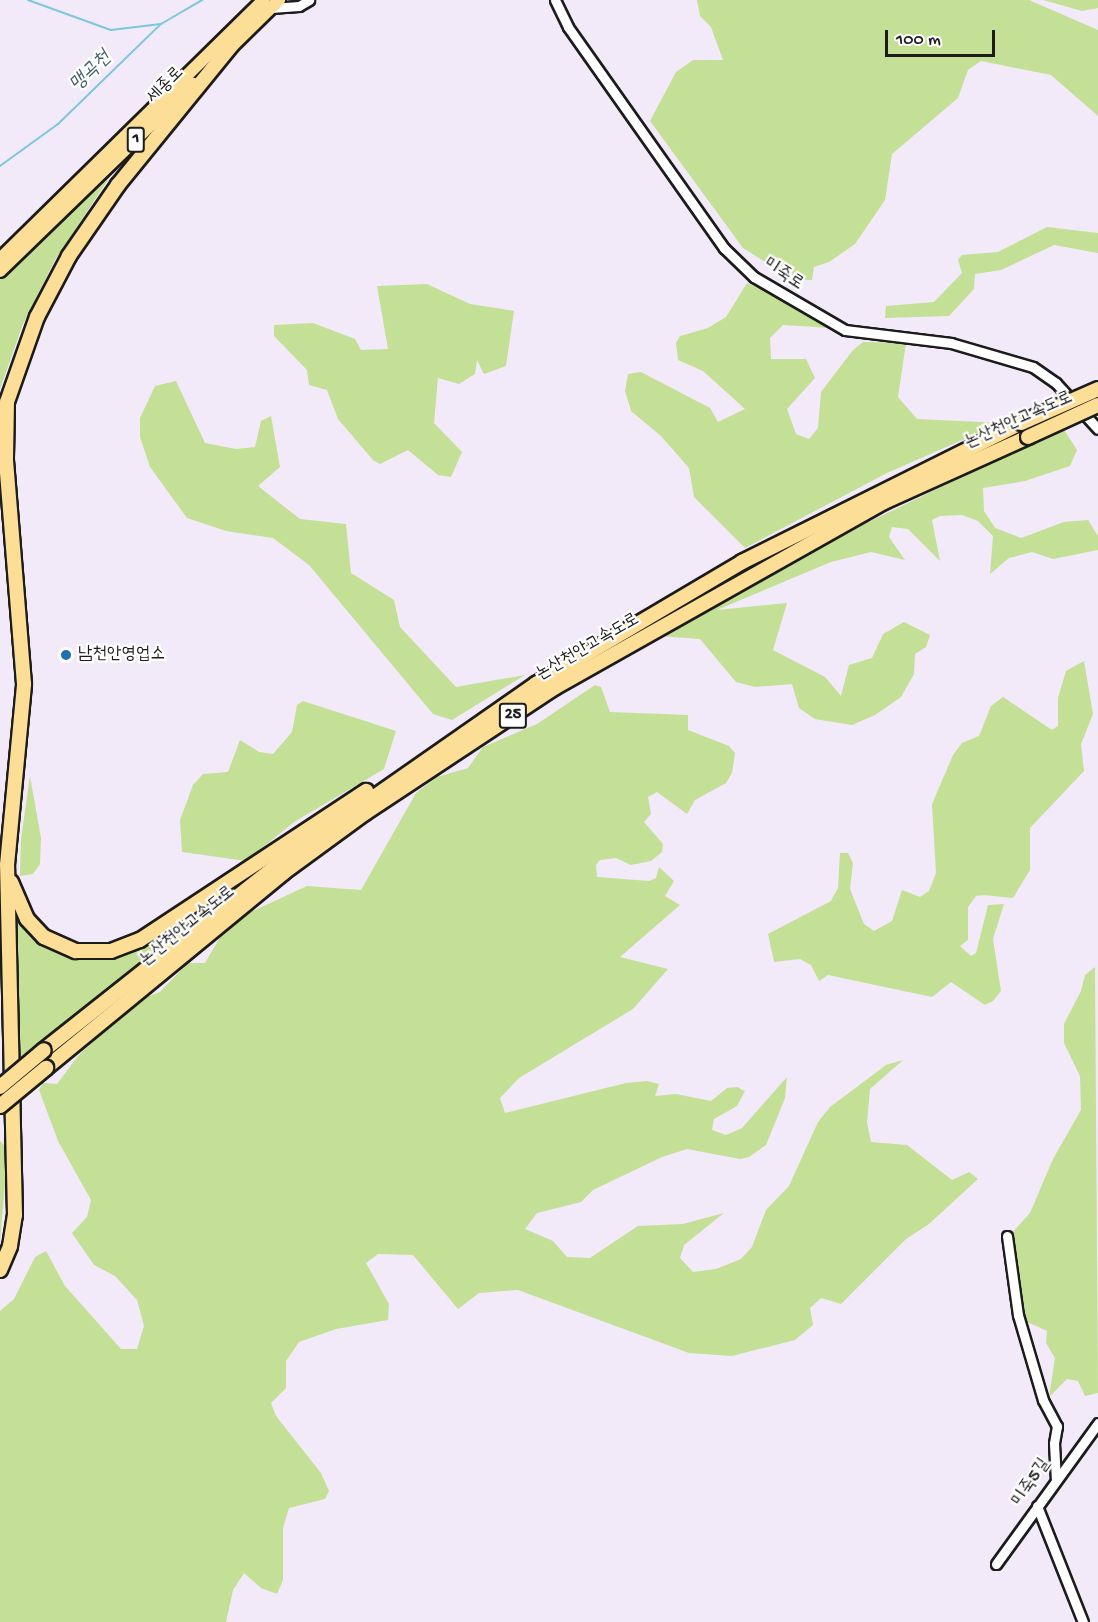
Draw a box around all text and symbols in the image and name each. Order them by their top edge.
scale bar [888,18,998,56]
text: 100 m [896,30,941,51]
water label: 맹곡천 [65,47,117,97]
street label: 세종로 [143,63,189,109]
road number: 1 [126,127,146,153]
street label: 미죽로 [759,254,807,296]
street label: 논산천안고속도로 [962,388,1076,454]
street label: 논산천안고속도로 [532,610,644,686]
place label: 남천안영업소 [78,644,165,666]
marker: 남천안영업소 [59,648,73,662]
road number: 25 [498,703,528,729]
street label: 논산천안고속도로 [136,882,240,972]
street label: 미죽5길 [1008,1455,1056,1511]

